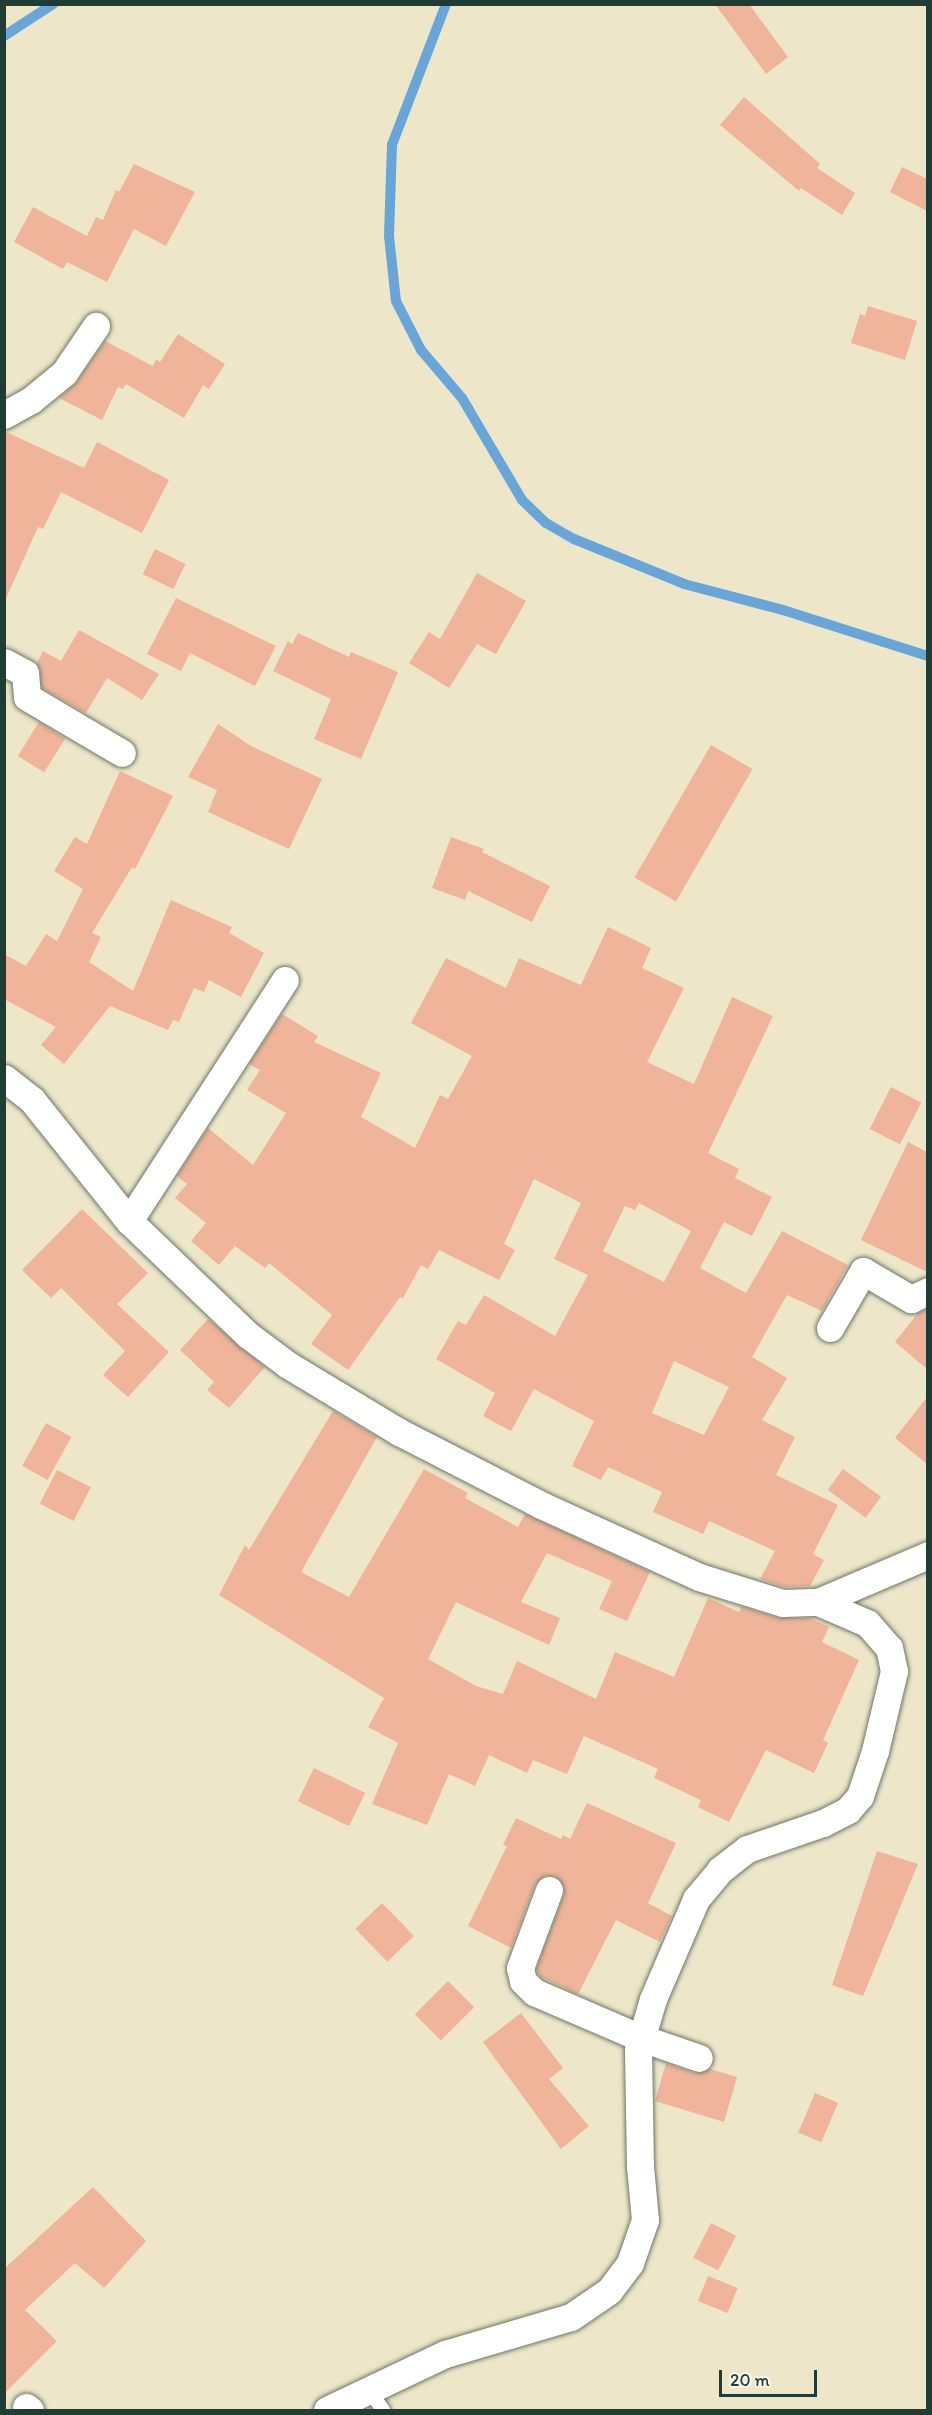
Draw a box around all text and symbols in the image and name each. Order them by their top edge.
scale bar [722,2358,820,2396]
text: 20 m [730,2369,770,2391]

